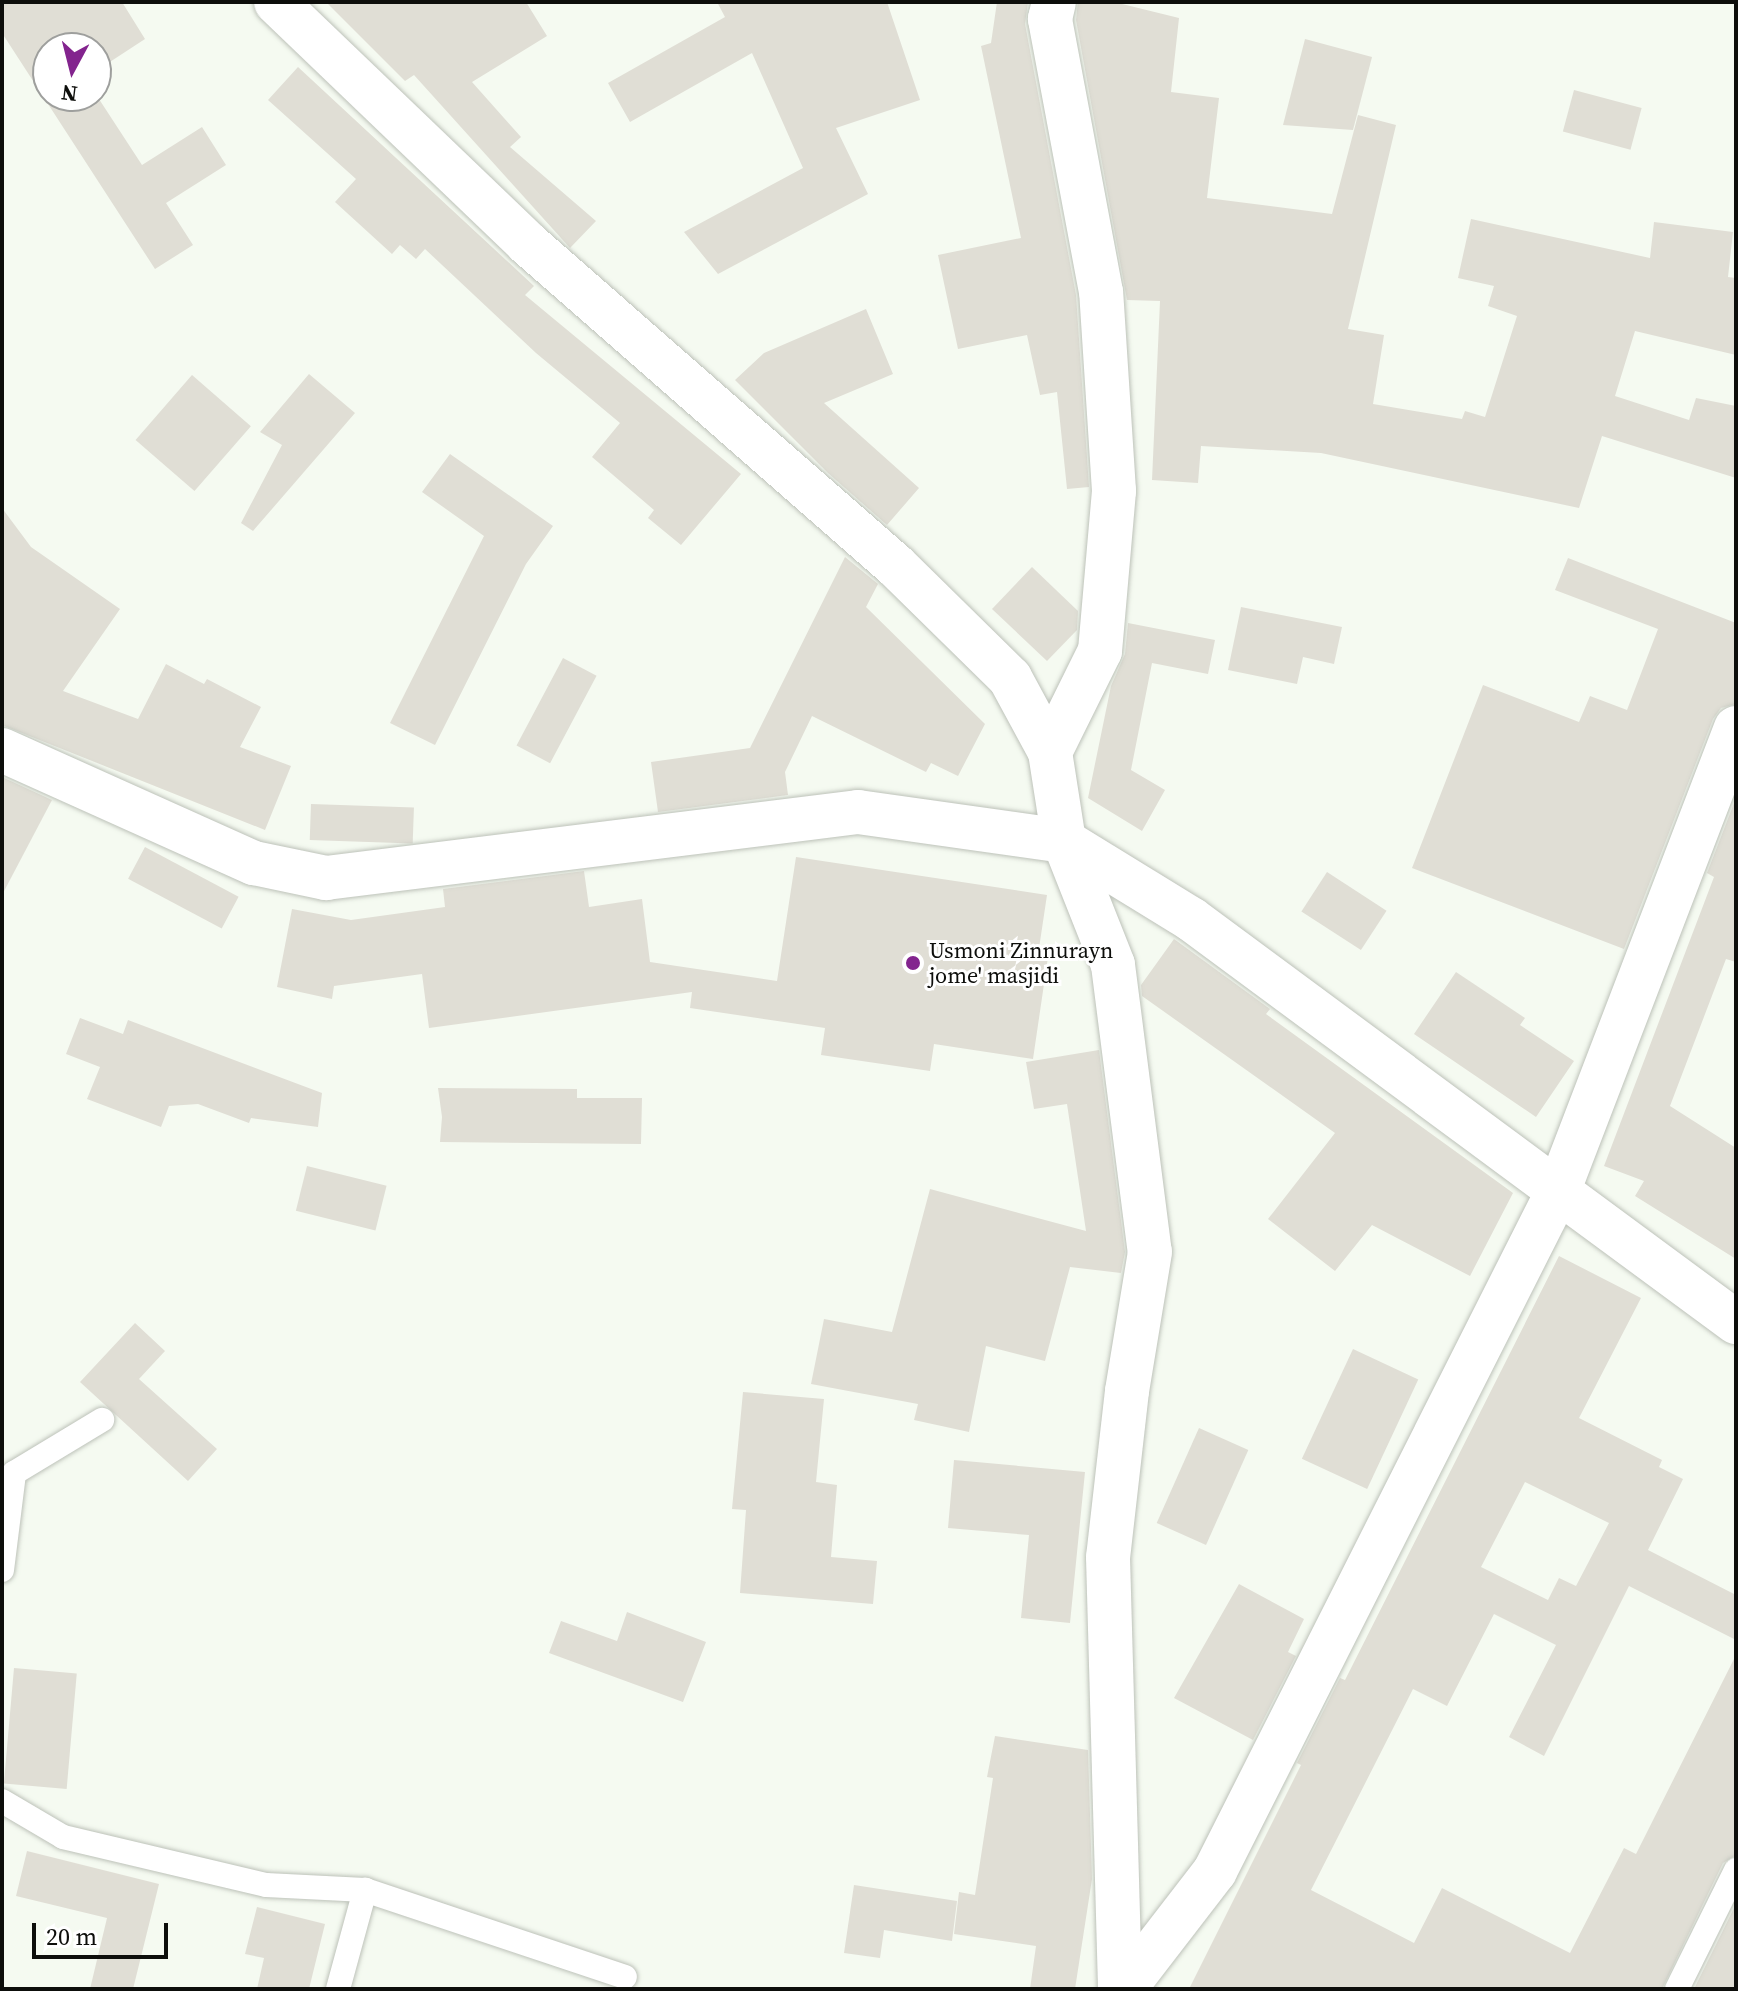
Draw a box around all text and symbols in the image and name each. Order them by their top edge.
north arrow [32,32,112,112]
text: N [60,78,79,110]
place label: Usmoni Zinnurayn jome' masjidi [929,937,1113,988]
marker: Usmoni Zinnurayn jome' masjidi [904,954,922,972]
scale bar [36,1907,172,1957]
text: 20 m [46,1920,97,1953]

